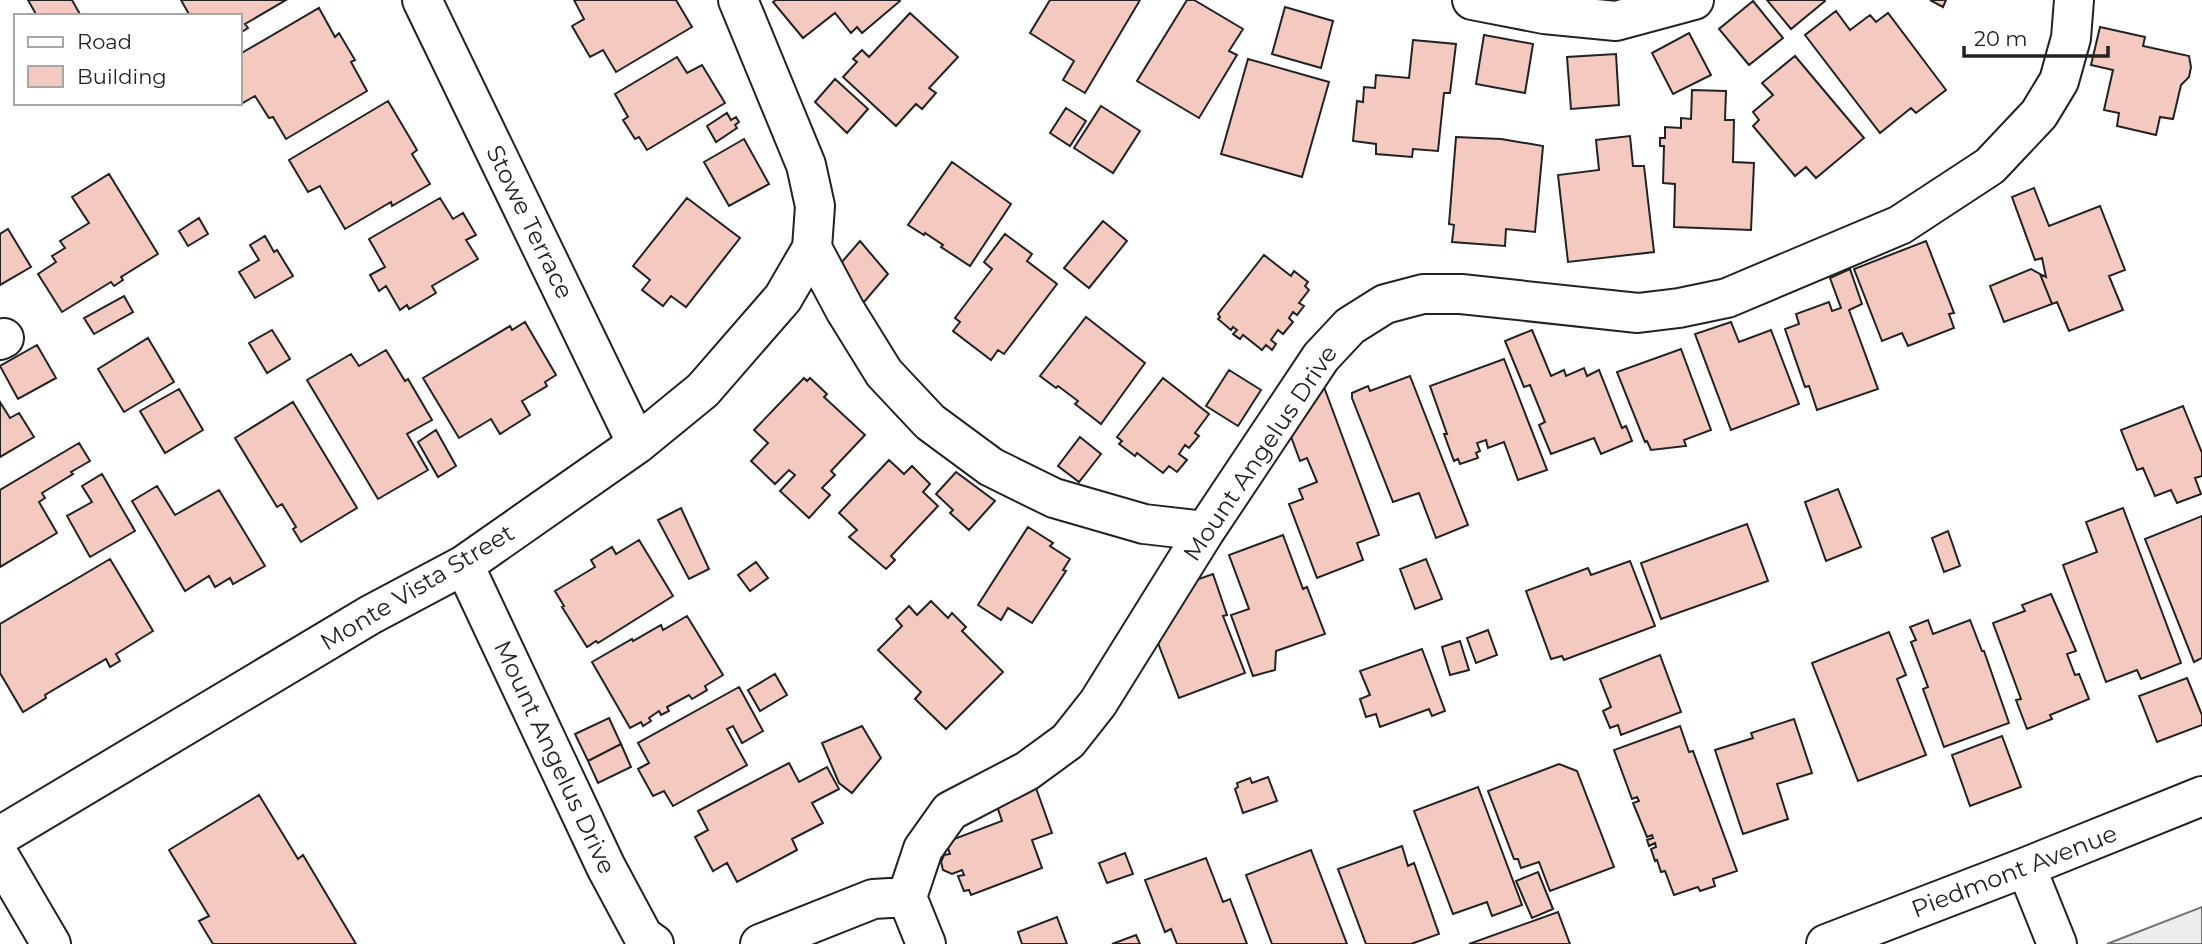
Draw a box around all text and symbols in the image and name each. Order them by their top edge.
legend [14,14,242,105]
scale bar [1964,14,2108,58]
text: 20 m [1974,26,2028,51]
text: Road [77,29,132,54]
text: Building [77,64,167,89]
street label: Stowe Terrace [480,140,580,304]
street label: Mount Angelus Drive [1177,340,1343,566]
street label: Monte Vista Street [315,518,519,656]
street label: Mount Angelus Drive [488,636,622,878]
street label: Piedmont Avenue [1907,818,2121,924]

